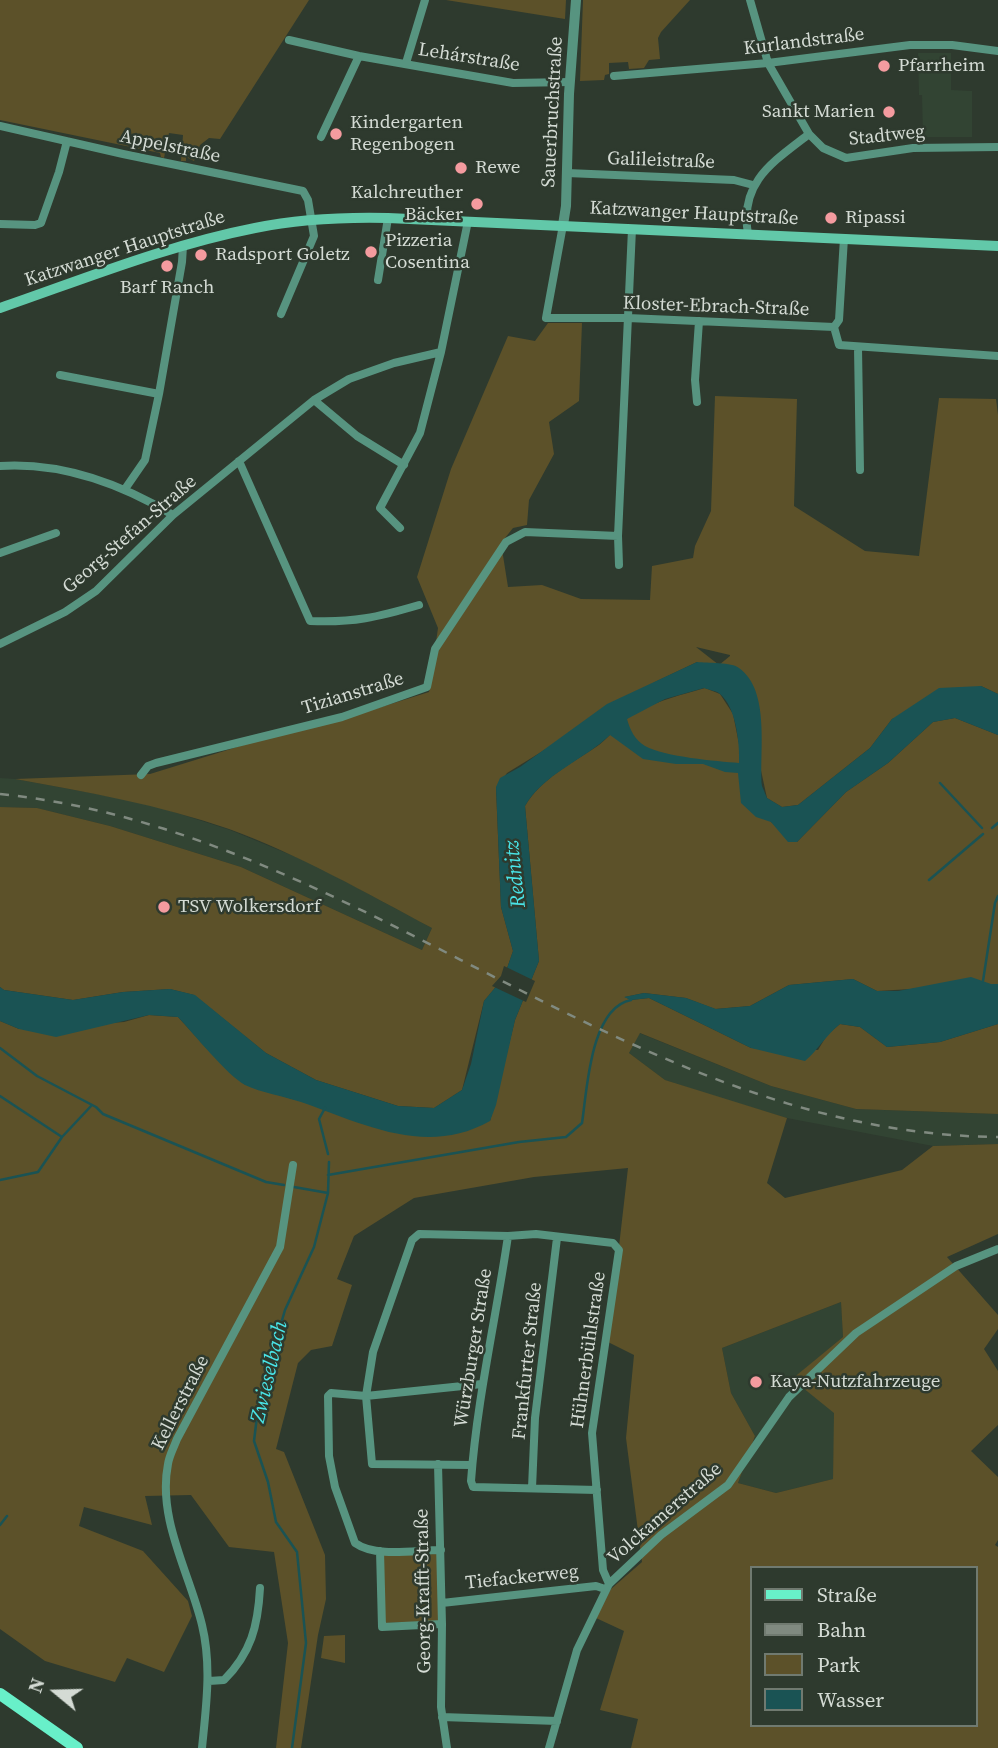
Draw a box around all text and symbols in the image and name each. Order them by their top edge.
street label: Kurlandstraße [742,23,866,61]
street label: Sauerbruchstraße [538,36,568,188]
street label: Lehárstraße [417,39,521,77]
place label: Pfarrheim [898,55,985,77]
marker: Pfarrheim [876,58,892,74]
place label: Sankt Marien [762,101,875,123]
marker: Sankt Marien [881,104,897,120]
place label: Kindergarten Regenbogen [350,112,463,156]
street label: Stadtweg [848,121,926,151]
street label: Appelstraße [118,125,222,169]
marker: Kindergarten Regenbogen [328,126,344,142]
street label: Galileistraße [607,148,715,174]
place label: Rewe [475,157,521,179]
marker: Rewe [453,160,469,176]
place label: Kalchreuther Bäcker [351,182,463,226]
marker: Kalchreuther Bäcker [469,196,485,212]
street label: Katzwanger Hauptstraße [589,197,799,231]
street label: Katzwanger Hauptstraße [22,206,228,292]
place label: Ripassi [845,207,906,229]
marker: Ripassi [823,210,839,226]
place label: Pizzeria Cosentina [385,230,470,274]
place label: Radsport Goletz [215,244,350,266]
marker: Pizzeria Cosentina [363,244,379,260]
marker: Radsport Goletz [193,247,209,263]
marker: Barf Ranch [159,258,175,274]
place label: Barf Ranch [120,277,214,299]
street label: Kloster-Ebrach-Straße [622,292,810,322]
street label: Georg-Stefan-Straße [58,471,202,599]
street label: Tizianstraße [299,668,407,720]
water label: Rednitz [500,839,532,909]
place label: TSV Wolkersdorf [178,896,320,918]
marker: TSV Wolkersdorf [156,899,172,915]
street label: Würzburger Straße [450,1267,498,1429]
street label: Hühnerbühlstraße [567,1270,611,1430]
street label: Frankfurter Straße [508,1281,548,1441]
water label: Zwieselbach [246,1319,294,1425]
street label: Kellerstraße [147,1352,215,1454]
place label: Kaya-Nutzfahrzeuge [770,1371,941,1393]
marker: Kaya-Nutzfahrzeuge [748,1374,764,1390]
street label: Volckamerstraße [603,1458,727,1570]
street label: Georg-Krafft-Straße [411,1508,437,1674]
street label: Tiefackerweg [464,1561,580,1595]
legend [750,1566,977,1727]
text: Straße [817,1580,877,1609]
text: Bahn [817,1615,866,1644]
text: Park [817,1650,860,1679]
north arrow [21,1657,91,1727]
text: N [22,1674,51,1696]
text: Wasser [817,1685,884,1714]

